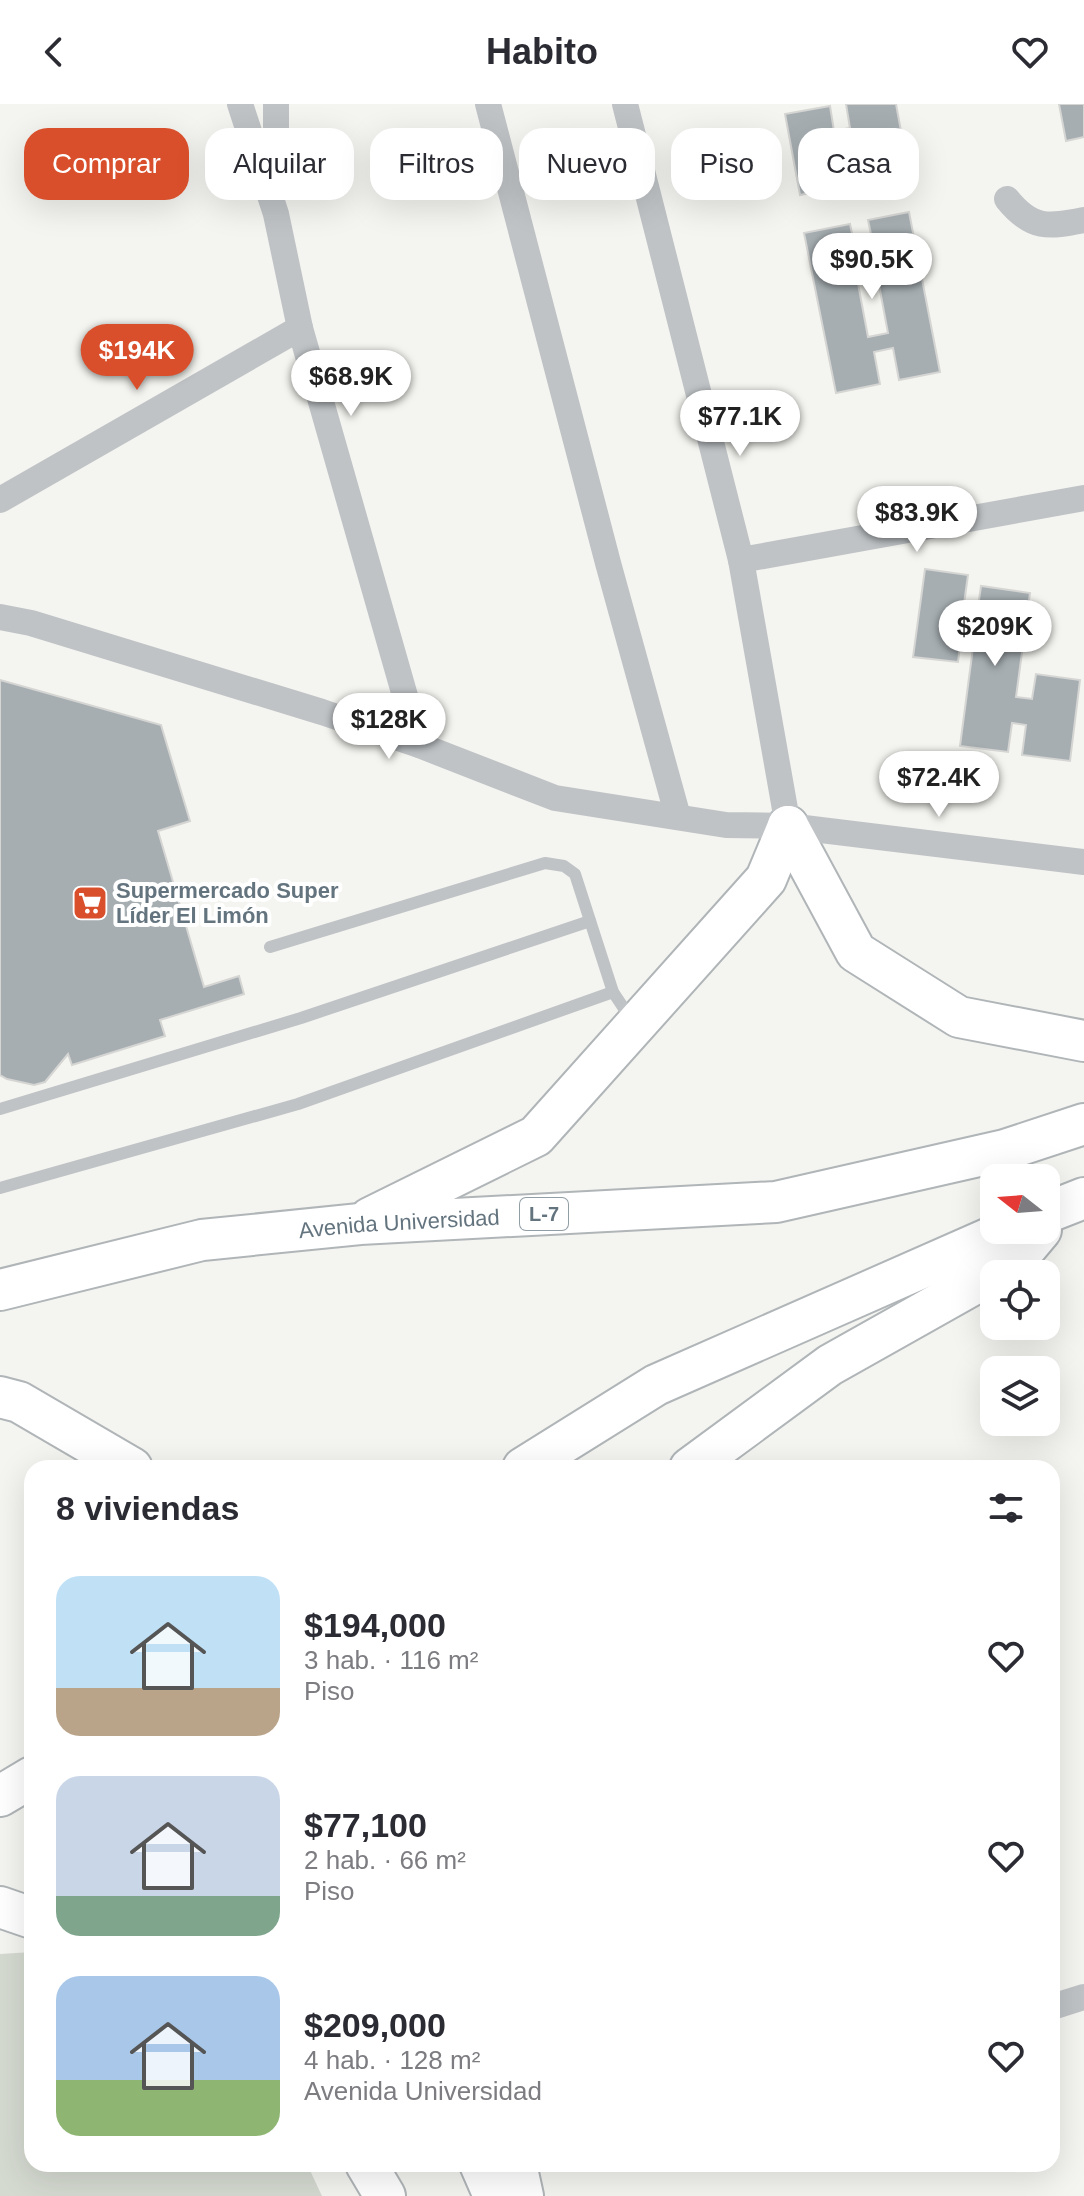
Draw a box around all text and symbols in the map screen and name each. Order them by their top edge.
icon: back [32,30,76,74]
icon: heart [1008,30,1052,74]
text: Habito [486,31,598,72]
chip: Comprar [24,128,189,200]
chip: Alquilar [205,128,354,200]
chip: Filtros [370,128,503,200]
chip: Nuevo [519,128,655,200]
chip: Piso [671,128,782,200]
chip: Casa [798,128,919,200]
pin: $90.5K [807,233,937,301]
text: $90.5K [830,244,914,274]
pin: $194K [81,324,193,392]
text: $194K [99,335,175,365]
pin: $68.9K [286,350,416,418]
text: $68.9K [309,361,393,391]
pin: $77.1K [675,390,805,458]
text: $77.1K [698,401,782,431]
pin: $83.9K [852,486,982,554]
text: $83.9K [875,497,959,527]
pin: $209K [939,600,1051,668]
text: $209K [957,611,1033,641]
pin: $128K [333,693,445,761]
text: $128K [351,704,427,734]
pin: $72.4K [874,751,1004,819]
text: $72.4K [897,762,981,792]
place label: Supermercado Super Líder El Limón [116,878,339,928]
supermarket icon: Supermercado Super Líder El Limón [71,884,109,922]
north arrow [980,1164,1060,1244]
map controls [980,1164,1060,1436]
road number: L-7 [520,1198,568,1230]
street label: Avenida Universidad [297,1204,500,1243]
button: locate [980,1260,1060,1340]
button: layers [980,1356,1060,1436]
icon: filters [984,1486,1028,1530]
text: 8 viviendas [56,1489,239,1527]
text: $194,000 [304,1606,446,1644]
icon: home [120,1608,216,1704]
icon: heart [984,1634,1028,1678]
text: 3 hab. · 116 m² [304,1645,478,1675]
text: Piso [304,1676,355,1706]
text: $77,100 [304,1806,427,1844]
icon: home [120,1808,216,1904]
icon: heart [984,1834,1028,1878]
text: 2 hab. · 66 m² [304,1845,466,1875]
text: Piso [304,1876,355,1906]
text: $209,000 [304,2006,446,2044]
icon: home [120,2008,216,2104]
icon: heart [984,2034,1028,2078]
text: 4 hab. · 128 m² [304,2045,480,2075]
text: Avenida Universidad [304,2076,542,2106]

